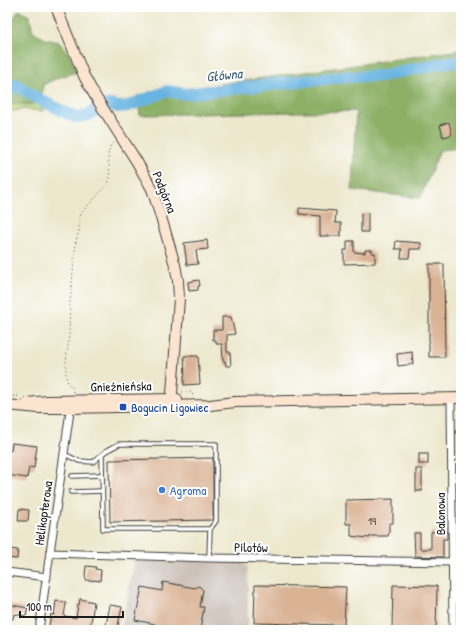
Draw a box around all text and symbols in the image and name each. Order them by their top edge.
water label: Główna [205,63,244,86]
street label: Podgórna [148,168,182,216]
street label: Gnieźnieńska [90,376,152,396]
place label: Bogucin Ligowiec [131,398,209,416]
marker: Bogucin Ligowiec [118,402,128,412]
street label: Helikopterowa [30,480,56,546]
place label: Agroma [170,481,206,499]
marker: Agroma [157,485,167,495]
street label: Balonowa [431,493,449,535]
house number: 19 [368,514,376,528]
street label: Pilotów [234,538,268,556]
scale bar [20,593,123,619]
text: 100 m [26,598,52,615]

